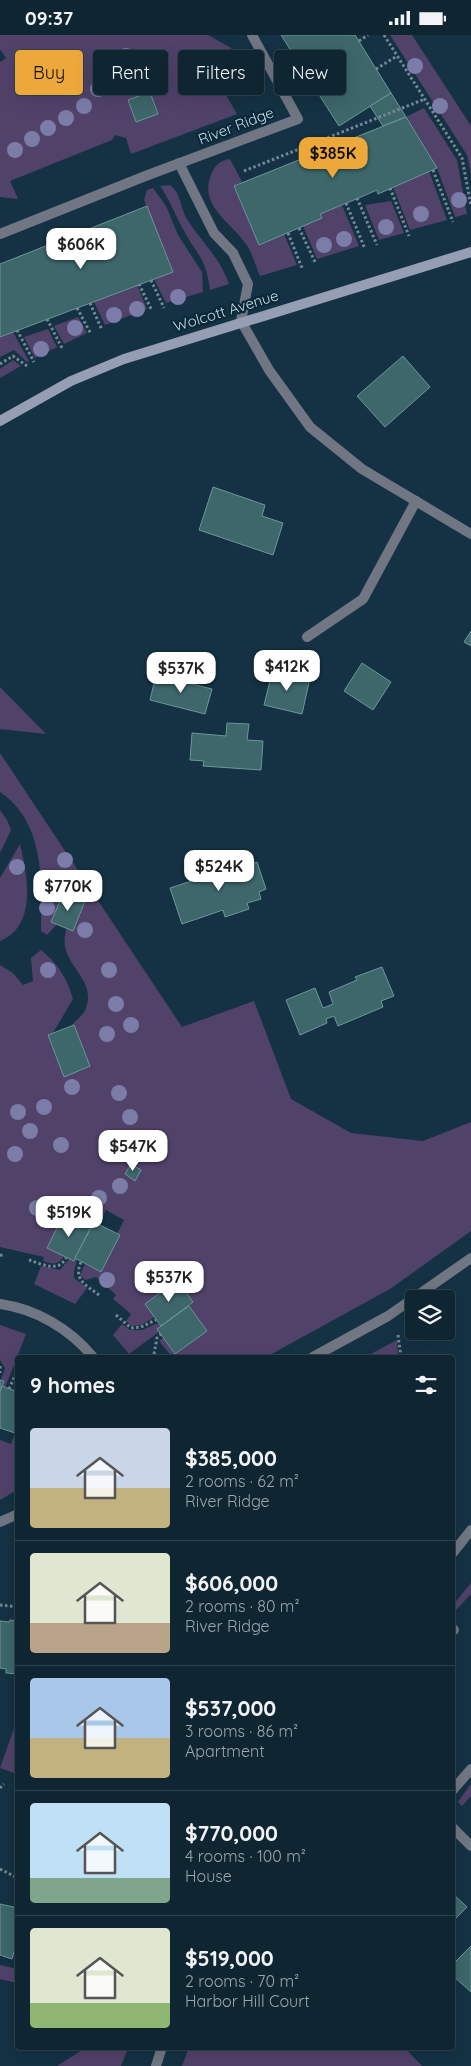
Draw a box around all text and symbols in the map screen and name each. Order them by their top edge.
text: 09:37 [25,6,73,30]
chip: Buy [15,50,83,95]
chip: Rent [93,50,168,95]
chip: Filters [178,50,264,95]
chip: New [274,50,346,95]
street label: River Ridge [195,102,276,149]
pin: $385K [298,137,368,179]
text: $385K [310,143,356,163]
pin: $606K [46,227,116,270]
text: $606K [57,234,105,254]
street label: Wolcott Avenue [171,285,281,336]
pin: $412K [252,649,322,692]
pin: $537K [146,651,216,694]
text: $412K [265,656,309,676]
text: $537K [158,658,204,678]
pin: $524K [184,849,254,892]
text: $524K [195,856,243,876]
pin: $770K [33,869,103,912]
text: $770K [44,876,92,896]
pin: $547K [98,1129,168,1172]
text: $547K [110,1136,156,1156]
pin: $519K [34,1195,104,1238]
text: $519K [47,1202,91,1222]
pin: $537K [134,1261,204,1303]
text: $537K [146,1267,192,1287]
map controls [405,1290,455,1340]
button: layers [405,1290,455,1340]
icon: filters [412,1371,440,1399]
text: 9 homes [30,1372,115,1398]
text: $385,000 [185,1445,277,1471]
icon: home [70,1448,130,1508]
text: 2 rooms · 62 m² [185,1471,299,1491]
text: River Ridge [185,1491,270,1511]
text: $606,000 [185,1570,278,1596]
icon: home [70,1573,130,1633]
text: 2 rooms · 80 m² [185,1596,300,1616]
text: River Ridge [185,1616,270,1636]
text: $537,000 [185,1695,276,1721]
icon: home [70,1698,130,1758]
text: 3 rooms · 86 m² [185,1721,298,1741]
text: Apartment [185,1741,265,1761]
text: $770,000 [185,1820,278,1846]
icon: home [70,1823,130,1883]
text: 4 rooms · 100 m² [185,1846,306,1866]
text: House [185,1866,232,1886]
text: $519,000 [185,1945,274,1971]
icon: home [70,1948,130,2008]
text: 2 rooms · 70 m² [185,1971,299,1991]
text: Harbor Hill Court [185,1991,310,2011]

